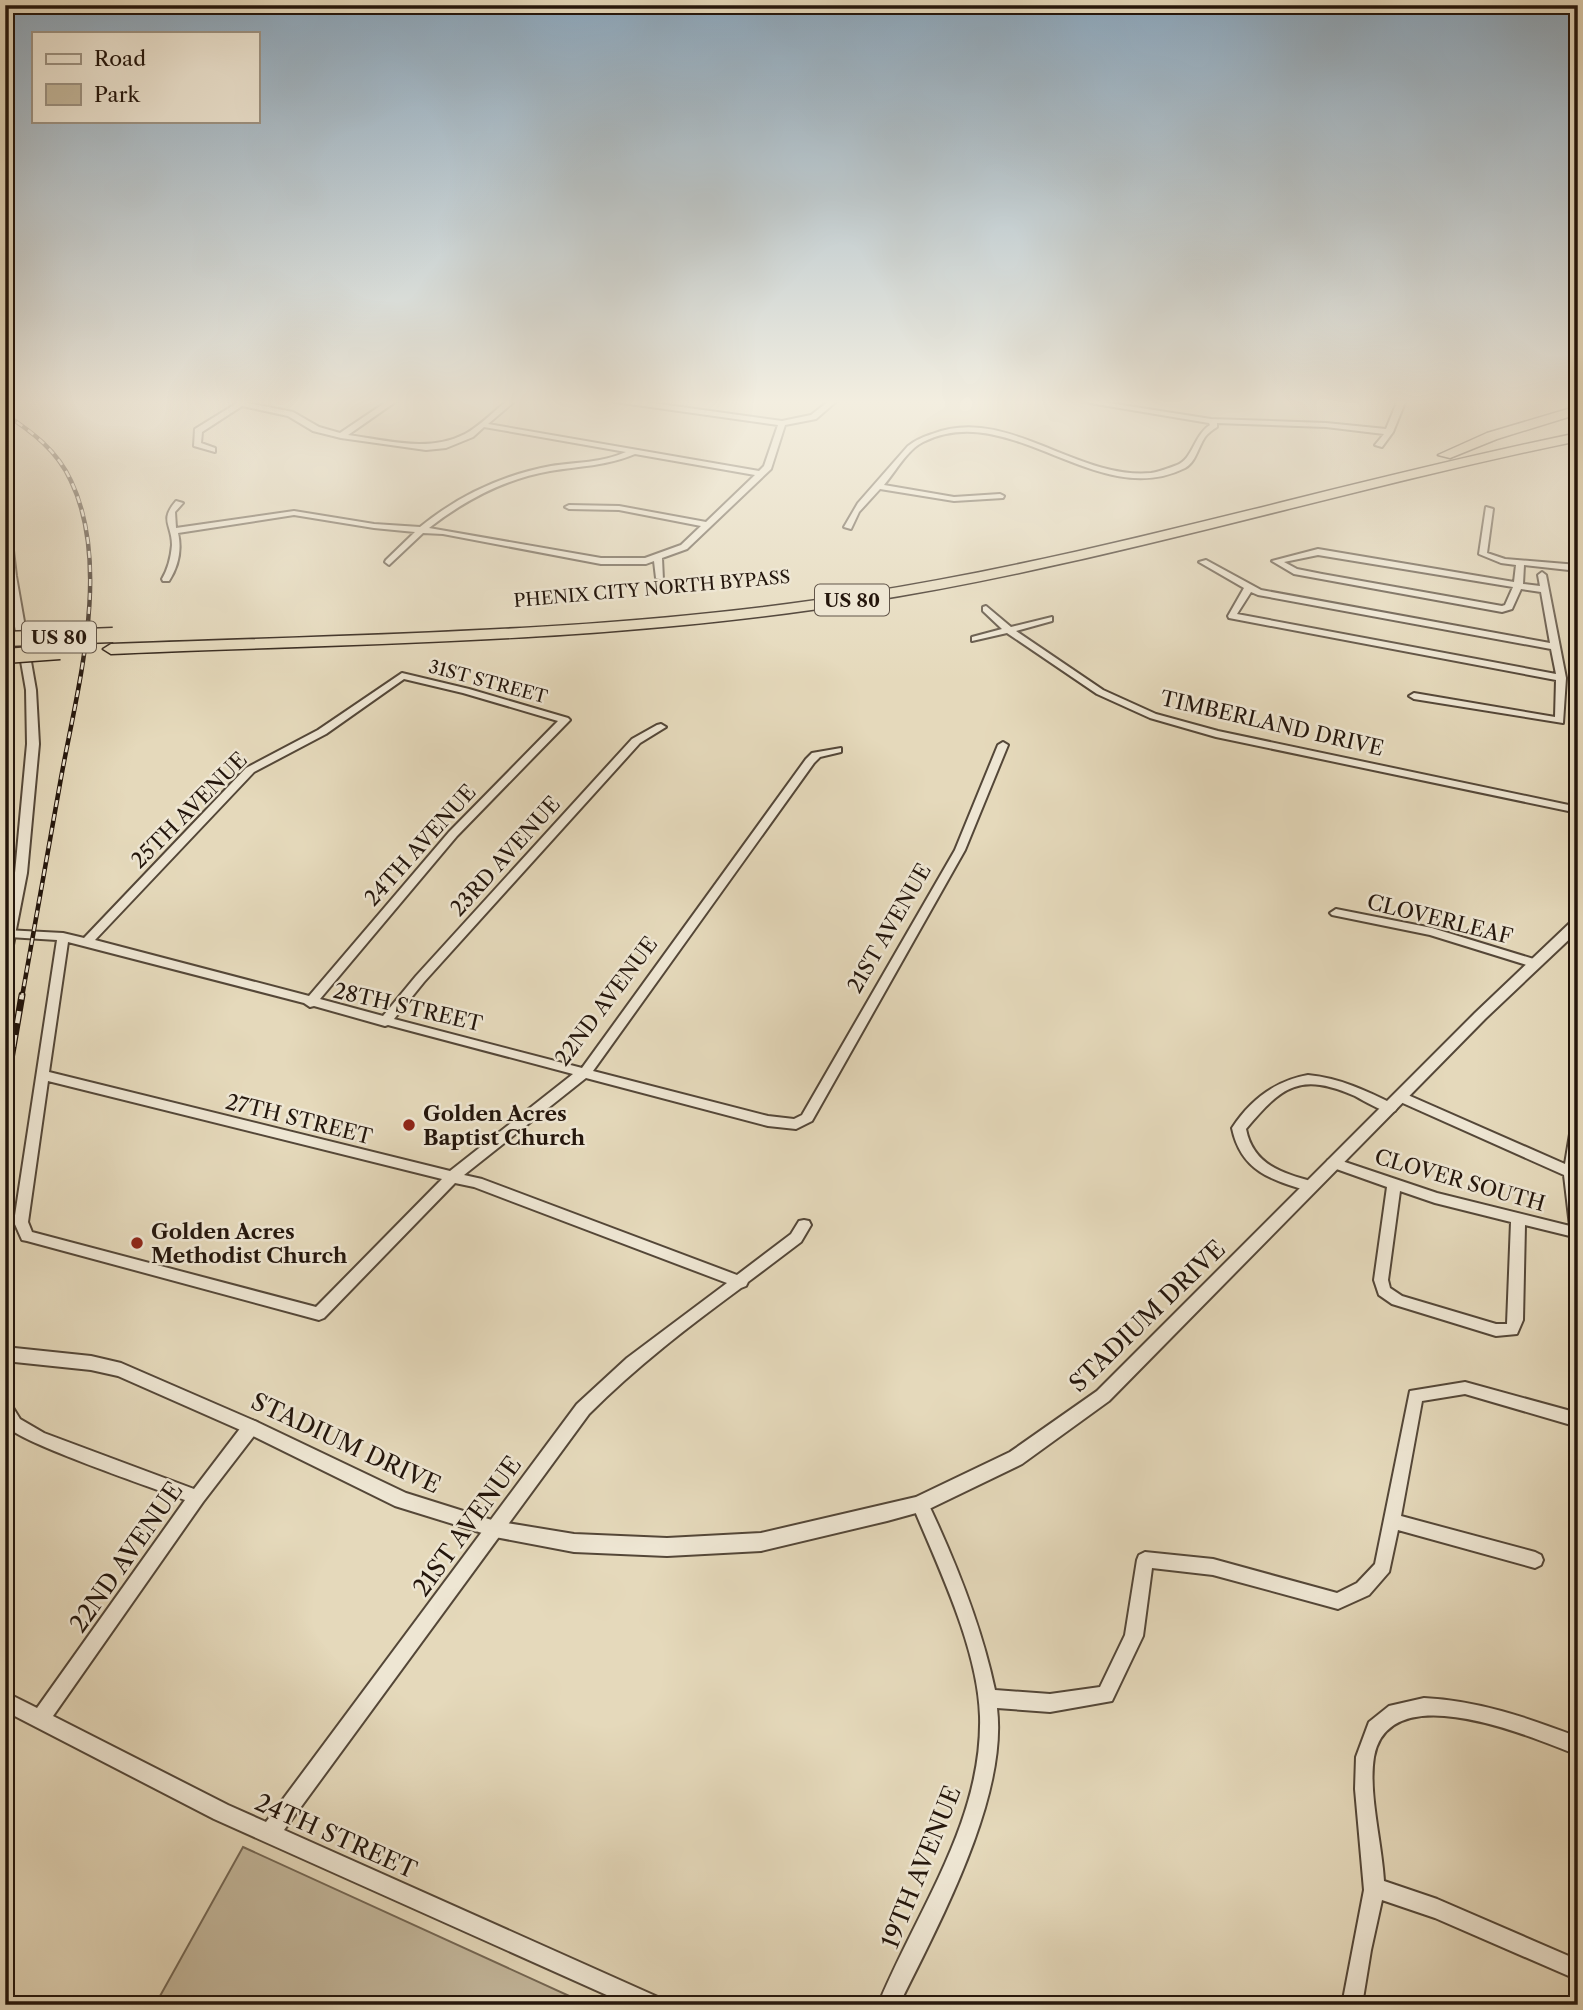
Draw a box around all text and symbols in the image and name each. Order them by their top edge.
legend [32,32,259,122]
text: Road [94,46,146,71]
text: Park [94,82,140,107]
street label: PHENIX CITY NORTH BYPASS [513,566,791,612]
road number: US 80 [815,584,889,615]
road number: US 80 [22,622,96,652]
street label: 31ST STREET [426,656,550,709]
street label: TIMBERLAND DRIVE [1158,685,1386,761]
street label: 25TH AVENUE [126,747,252,873]
street label: 24TH AVENUE [359,779,481,911]
street label: 23RD AVENUE [445,791,565,921]
street label: 21ST AVENUE [842,859,936,997]
street label: CLOVERLEAF [1365,889,1516,949]
street label: 22ND AVENUE [549,932,663,1070]
street label: 28TH STREET [331,978,485,1036]
street label: 27TH STREET [223,1089,375,1149]
place label: Golden Acres Baptist Church [423,1101,586,1150]
marker: Golden Acres Baptist Church [401,1117,417,1133]
street label: CLOVER SOUTH [1372,1144,1548,1216]
place label: Golden Acres Methodist Church [151,1219,348,1268]
street label: STADIUM DRIVE [1063,1234,1231,1398]
marker: Golden Acres Methodist Church [129,1235,145,1251]
street label: STADIUM DRIVE [247,1386,445,1500]
street label: 21ST AVENUE [407,1450,527,1602]
street label: 22ND AVENUE [63,1476,189,1638]
street label: 19TH AVENUE [875,1781,967,1953]
street label: 24TH STREET [251,1787,421,1885]

